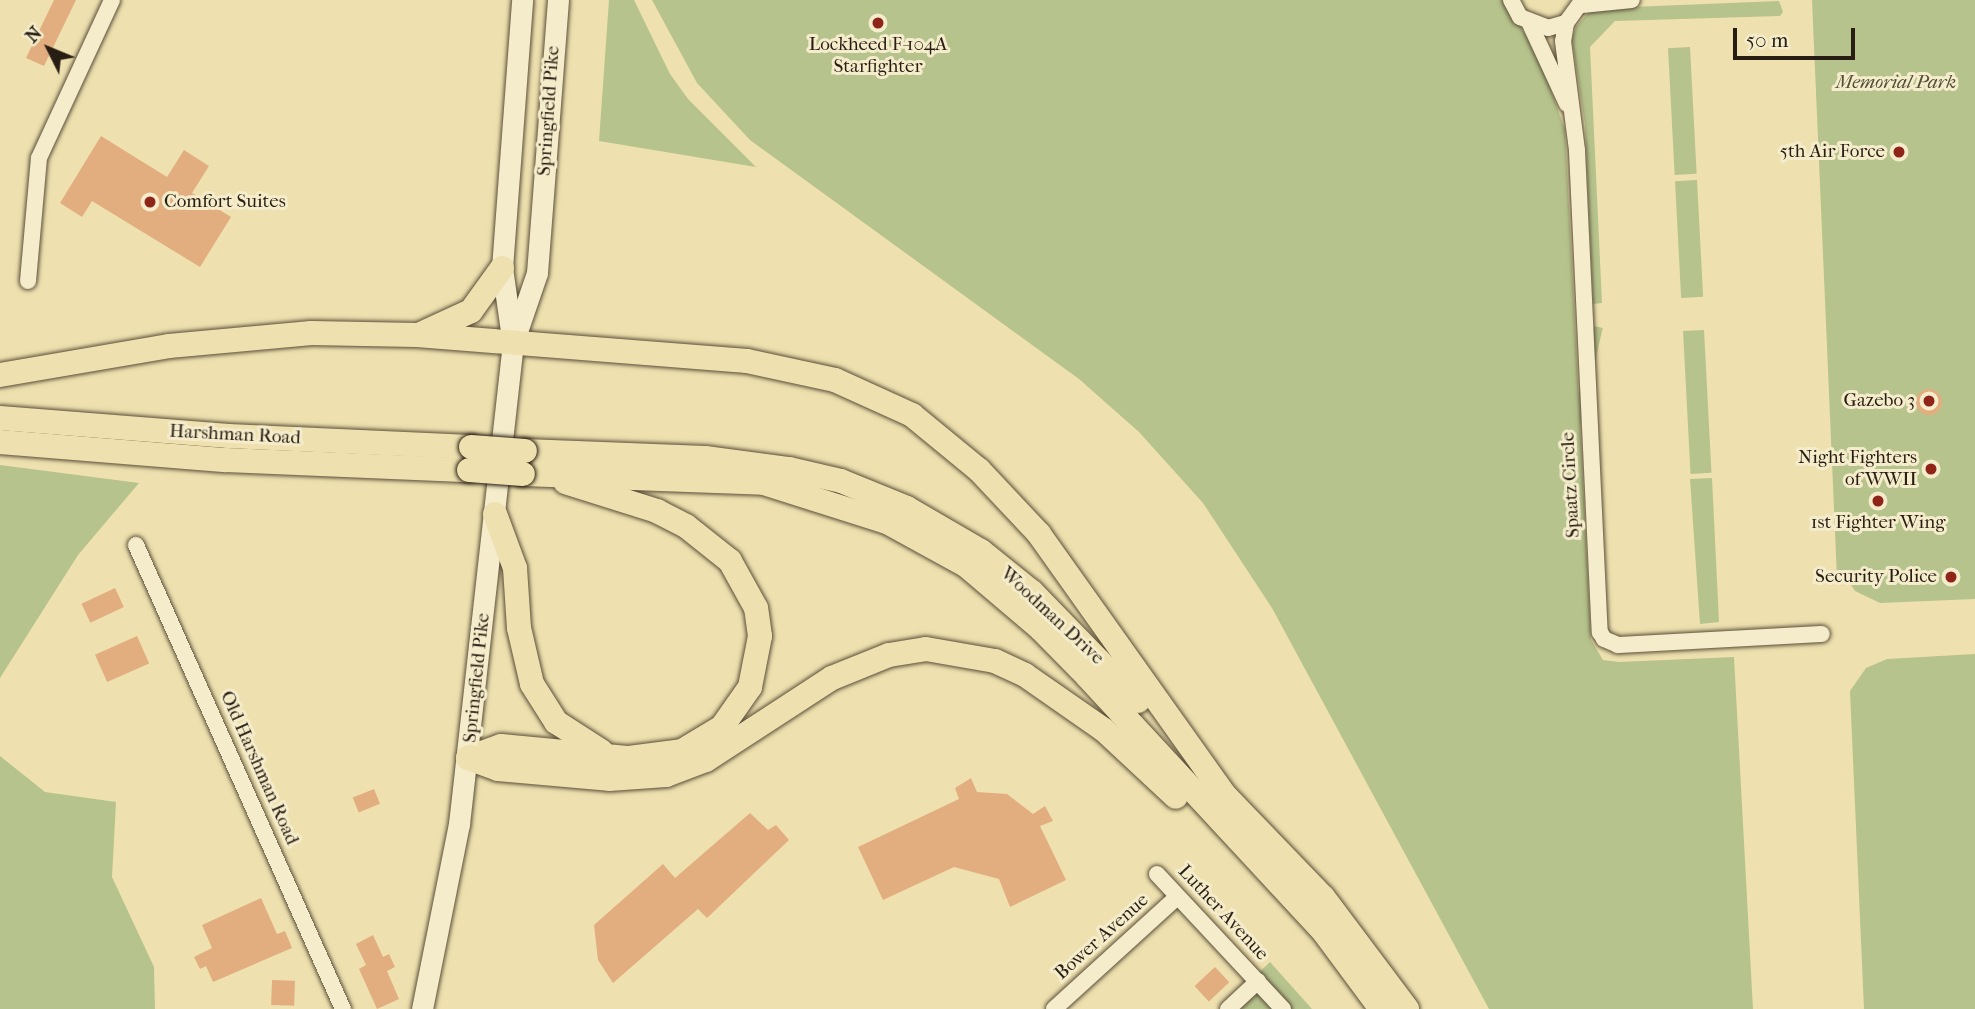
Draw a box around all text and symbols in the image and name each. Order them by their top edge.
north arrow [14,14,84,84]
scale bar [1737,14,1860,58]
marker: Lockheed F-104A Starfighter [870,15,886,31]
text: N [21,22,47,47]
text: 50 m [1746,28,1789,52]
place label: Lockheed F-104A Starfighter [809,34,947,78]
street label: Springfield Pike [533,45,565,177]
park label: Memorial Park [1836,72,1956,94]
place label: 5th Air Force [1780,141,1885,163]
marker: 5th Air Force [1891,144,1907,160]
place label: Comfort Suites [164,191,286,213]
marker: Comfort Suites [142,194,158,210]
place label: Gazebo 3 [1844,390,1915,412]
marker: Gazebo 3 [1921,393,1937,409]
street label: Harshman Road [169,420,301,450]
street label: Spaatz Circle [1557,431,1585,539]
place label: Night Fighters of WWII [1798,447,1917,491]
marker: Night Fighters of WWII [1923,461,1939,477]
marker: 1st Fighter Wing [1870,493,1886,509]
place label: 1st Fighter Wing [1811,512,1945,534]
street label: Woodman Drive [996,562,1108,670]
place label: Security Police [1815,566,1937,588]
marker: Security Police [1943,569,1959,585]
street label: Springfield Pike [459,612,495,744]
street label: Old Harshman Road [215,688,303,848]
street label: Luther Avenue [1173,860,1273,966]
street label: Bower Avenue [1050,889,1154,985]

